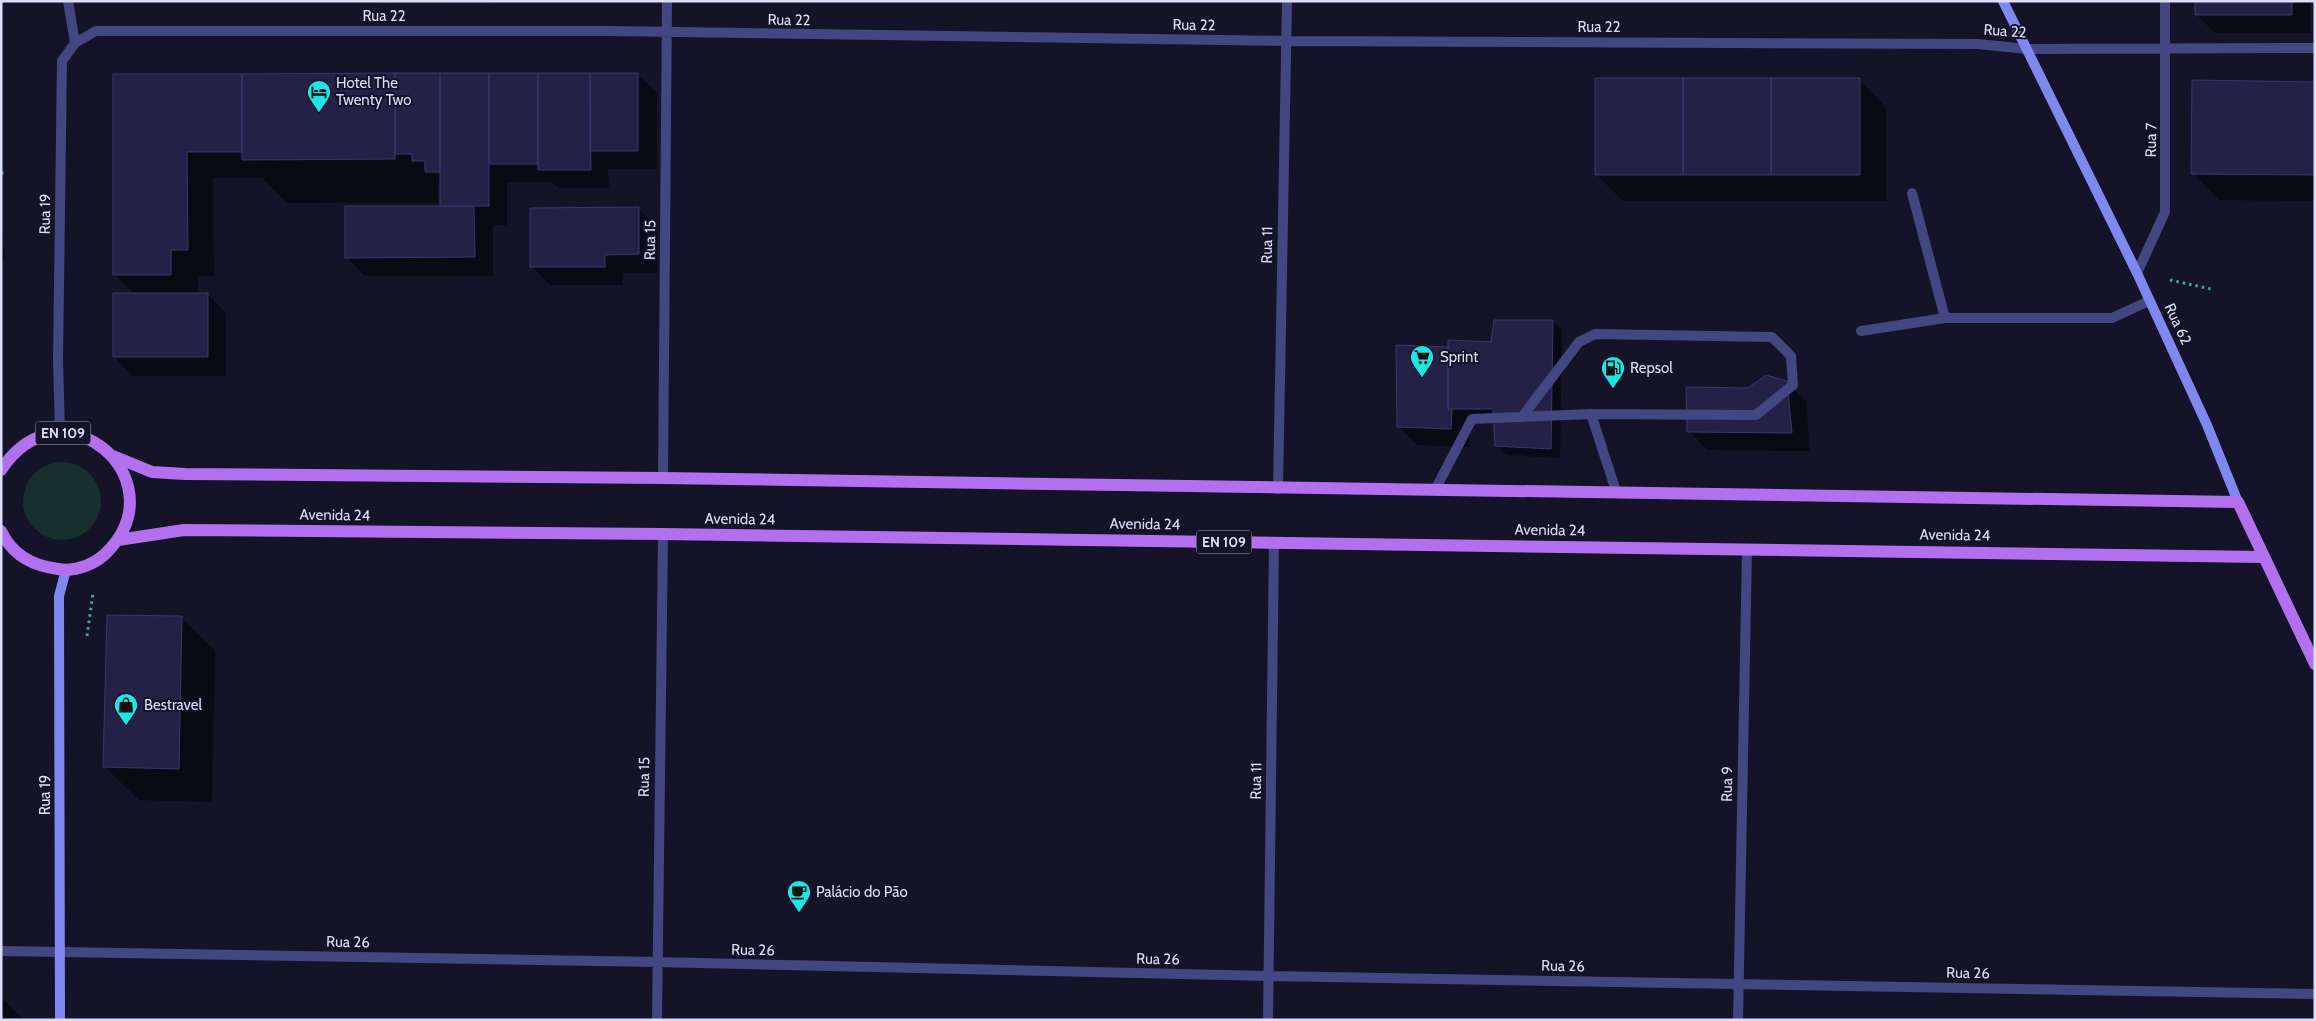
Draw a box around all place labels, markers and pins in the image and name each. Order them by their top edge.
place label: Hotel The Twenty Two [336,74,412,109]
hotel icon: Hotel The Twenty Two [306,79,332,113]
supermarket icon: Sprint [1409,344,1435,378]
place label: Sprint [1440,348,1478,366]
fuel station icon: Repsol [1600,355,1626,389]
place label: Repsol [1630,359,1673,377]
shop icon: Bestravel [113,692,139,726]
place label: Bestravel [144,696,202,714]
cafe icon: Palácio do Pão [786,879,812,913]
place label: Palácio do Pão [816,883,908,901]

